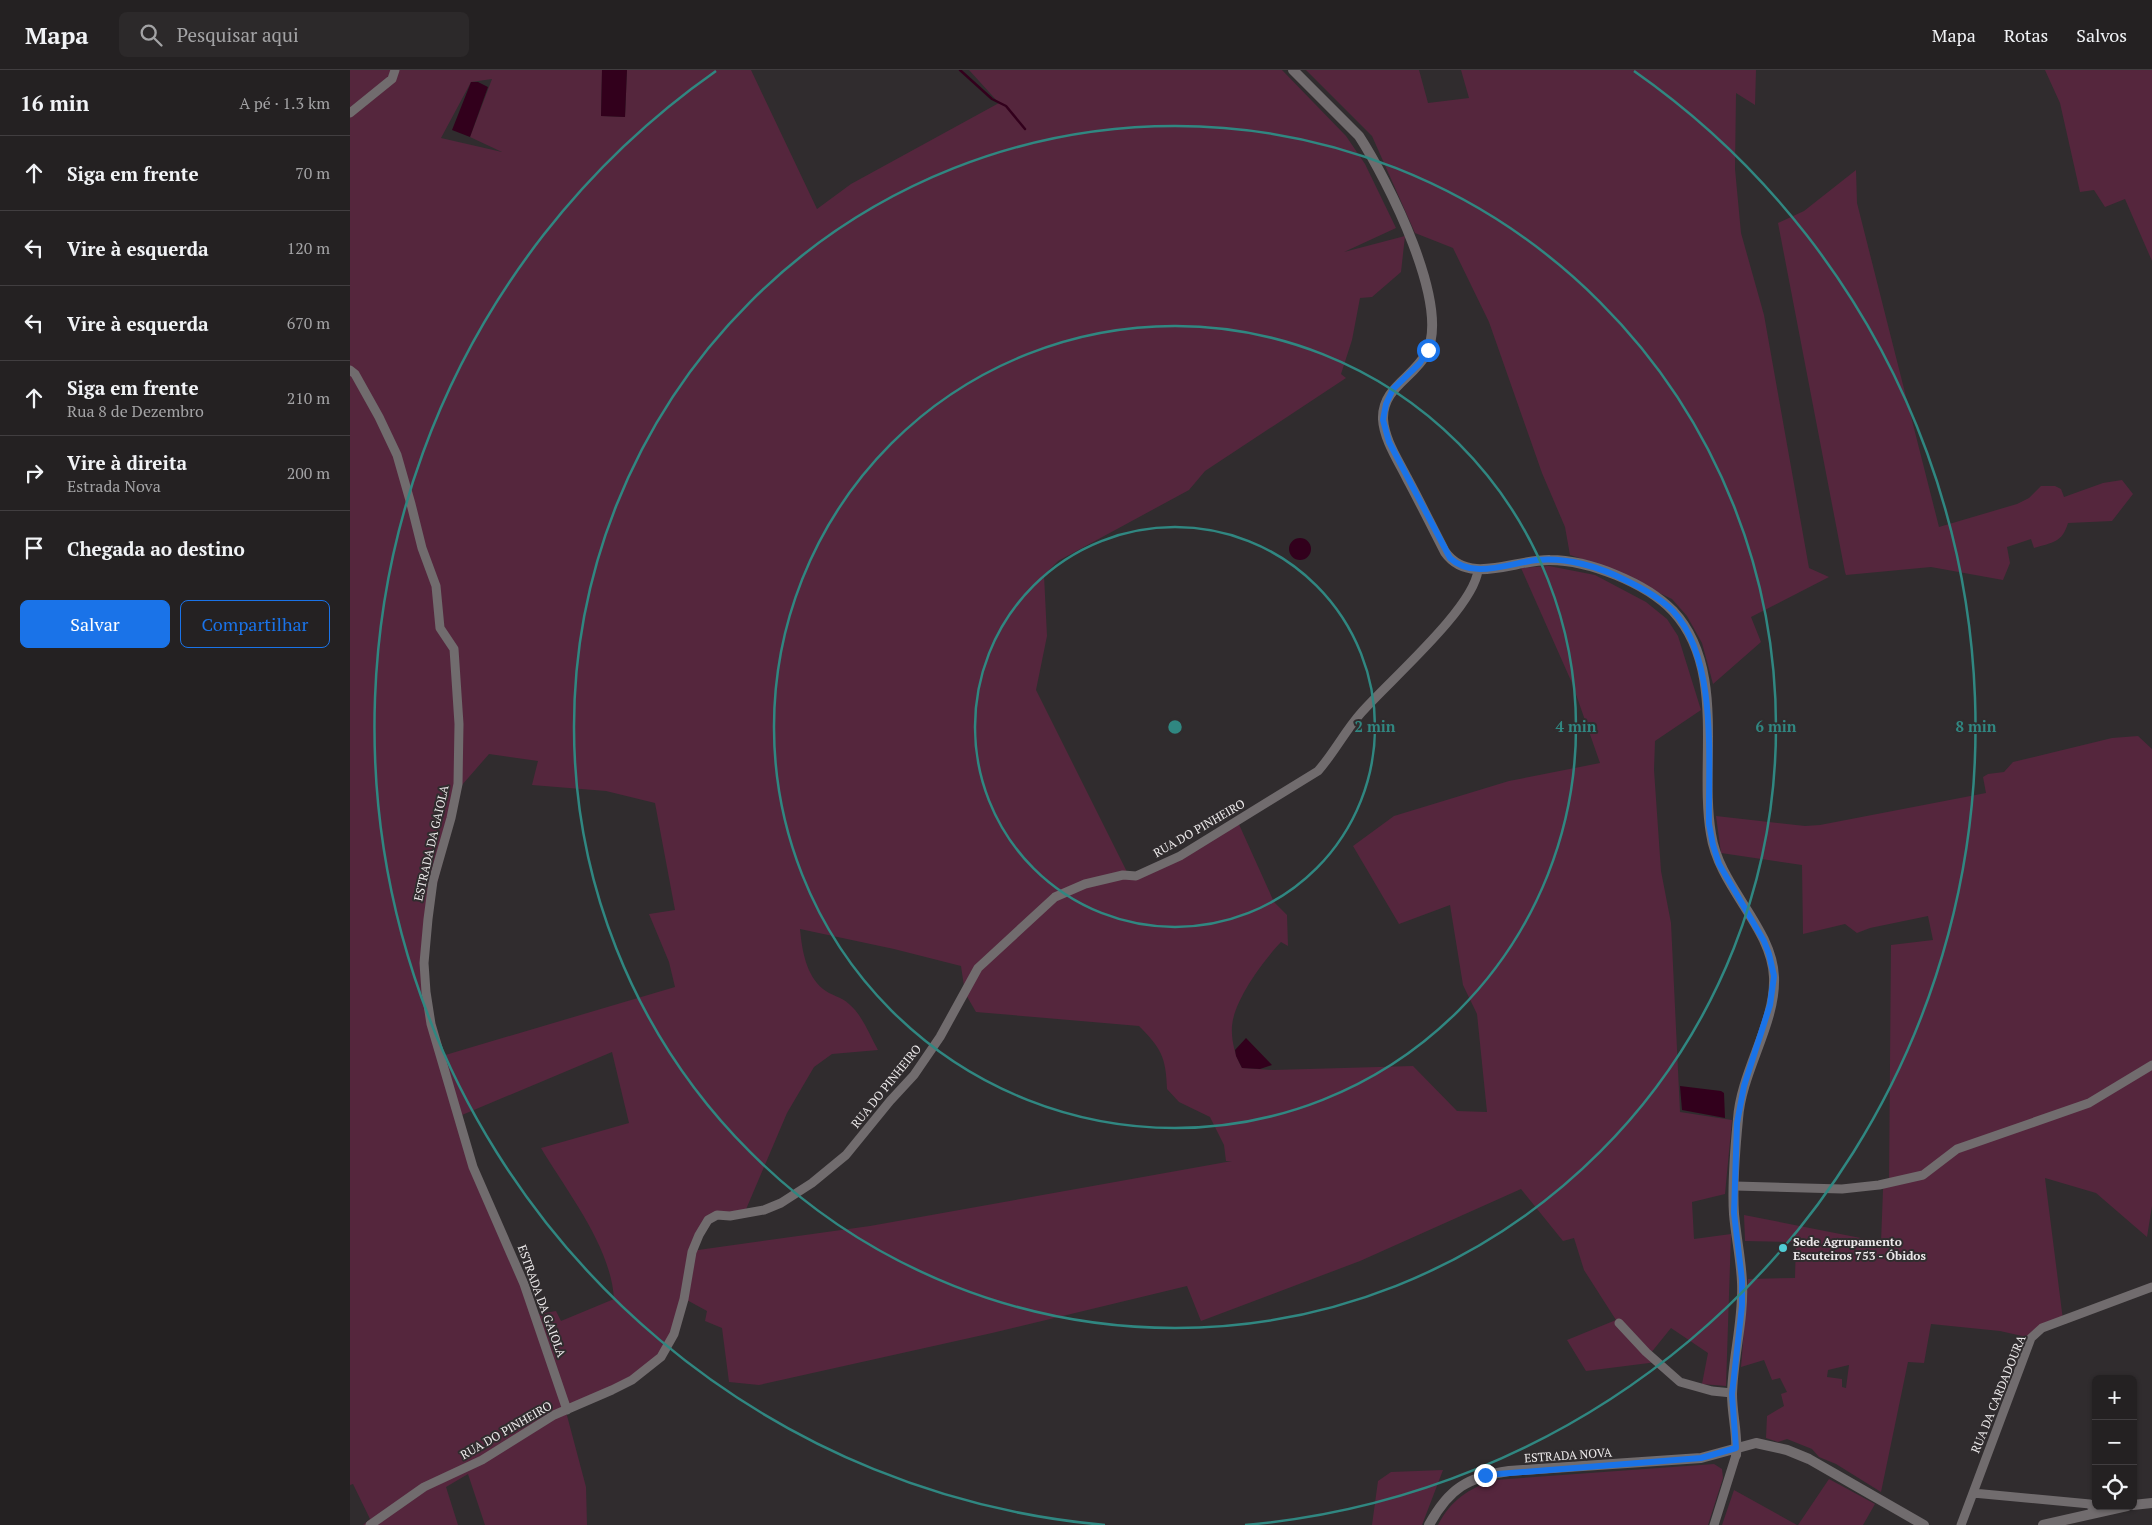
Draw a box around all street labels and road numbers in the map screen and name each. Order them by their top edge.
street label: ESTRADA DA GAIOLA [410,783,452,902]
street label: RUA DO PINHEIRO [1151,796,1248,860]
street label: RUA DO PINHEIRO [848,1041,924,1131]
street label: ESTRADA DA GAIOLA [515,1243,570,1360]
street label: RUA DA CARDADOURA [1967,1332,2029,1455]
street label: RUA DO PINHEIRO [458,1398,555,1462]
street label: ESTRADA NOVA [1524,1444,1613,1466]

